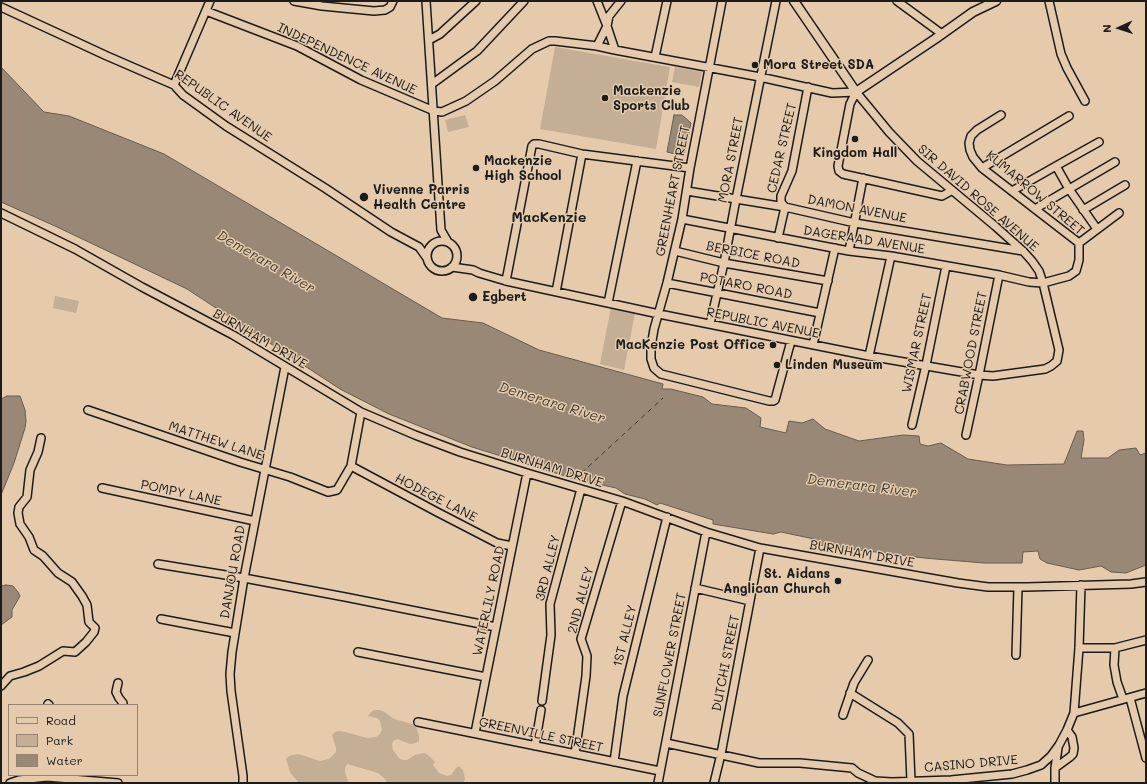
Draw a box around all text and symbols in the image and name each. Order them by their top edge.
north arrow [1099,8,1139,48]
street label: INDEPENDENCE AVENUE [275,20,419,98]
text: N [1099,24,1114,33]
place label: Mora Street SDA [763,57,874,73]
marker: Mora Street SDA [750,60,760,70]
street label: REPUBLIC AVENUE [171,67,275,145]
place label: Mackenzie Sports Club [613,83,690,114]
marker: Mackenzie Sports Club [600,93,610,103]
street label: CEDAR STREET [764,101,800,195]
street label: MORA STREET [715,116,747,204]
street label: GREENHEART STREET [653,124,693,258]
marker: Kingdom Hall [850,134,860,144]
street label: SIR DAVID ROSE AVENUE [914,141,1042,255]
place label: Kingdom Hall [813,145,897,161]
street label: KUMARROW STREET [983,147,1087,239]
place label: Mackenzie High School [484,153,562,184]
marker: Mackenzie High School [471,163,481,173]
place label: Vivenne Parris Health Centre [373,182,469,213]
marker: Vivenne Parris Health Centre [358,191,370,203]
street label: DAMON AVENUE [806,192,908,226]
district label: MacKenzie [512,210,586,226]
street label: DAGERAAD AVENUE [802,223,926,257]
water label: Demerara River [214,227,318,297]
street label: BERBICE ROAD [705,238,801,272]
street label: POTARO ROAD [698,269,794,303]
place label: Egbert [482,289,527,305]
street label: CRABWOOD STREET [951,290,991,416]
marker: Egbert [467,291,479,303]
street label: WISMAR STREET [899,292,935,394]
street label: REPUBLIC AVENUE [705,304,821,342]
street label: BURNHAM DRIVE [210,306,310,372]
place label: MacKenzie Post Office [615,337,765,353]
marker: MacKenzie Post Office [768,340,778,350]
place label: Linden Museum [785,357,883,373]
marker: Linden Museum [772,360,782,370]
water label: Demerara River [497,379,607,427]
street label: MATTHEW LANE [167,418,265,464]
street label: BURNHAM DRIVE [499,445,605,491]
street label: HODEGE LANE [392,471,480,525]
water label: Demerara River [806,471,918,501]
street label: POMPY LANE [139,477,223,509]
street label: DANJOU ROAD [217,524,249,620]
street label: 3RD ALLEY [532,533,564,603]
street label: BURNHAM DRIVE [808,537,916,571]
street label: WATERLILY ROAD [470,545,508,657]
street label: 2ND ALLEY [565,565,597,635]
place label: St. Aidans Anglican Church [723,566,830,597]
marker: St. Aidans Anglican Church [833,576,843,586]
street label: SUNFLOWER STREET [650,591,690,719]
street label: 1ST ALLEY [610,603,640,669]
street label: DUTCHI STREET [709,613,743,713]
legend [8,704,138,776]
text: Road [46,712,76,728]
street label: GREENVILLE STREET [477,714,605,756]
text: Park [46,732,73,748]
text: Water [46,752,83,768]
street label: CASINO DRIVE [923,752,1019,776]

